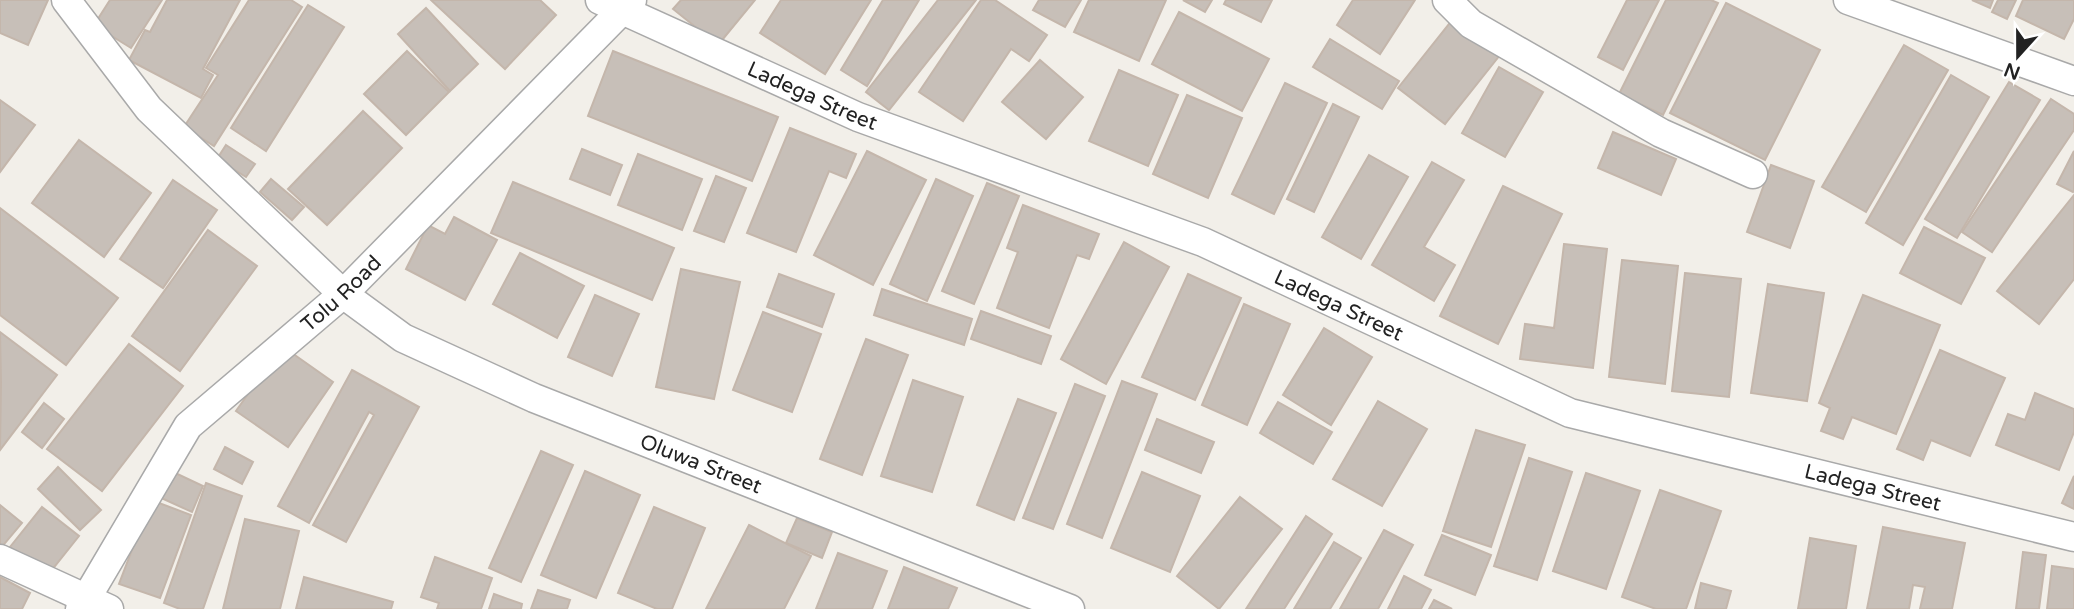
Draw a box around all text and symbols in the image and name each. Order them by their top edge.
north arrow [1983,21,2053,91]
street label: Ladega Street [743,56,881,135]
text: N [2001,58,2023,84]
street label: Tolu Road [296,250,386,337]
street label: Ladega Street [1270,264,1407,346]
street label: Oluwa Street [636,429,765,499]
street label: Ladega Street [1802,459,1944,516]

